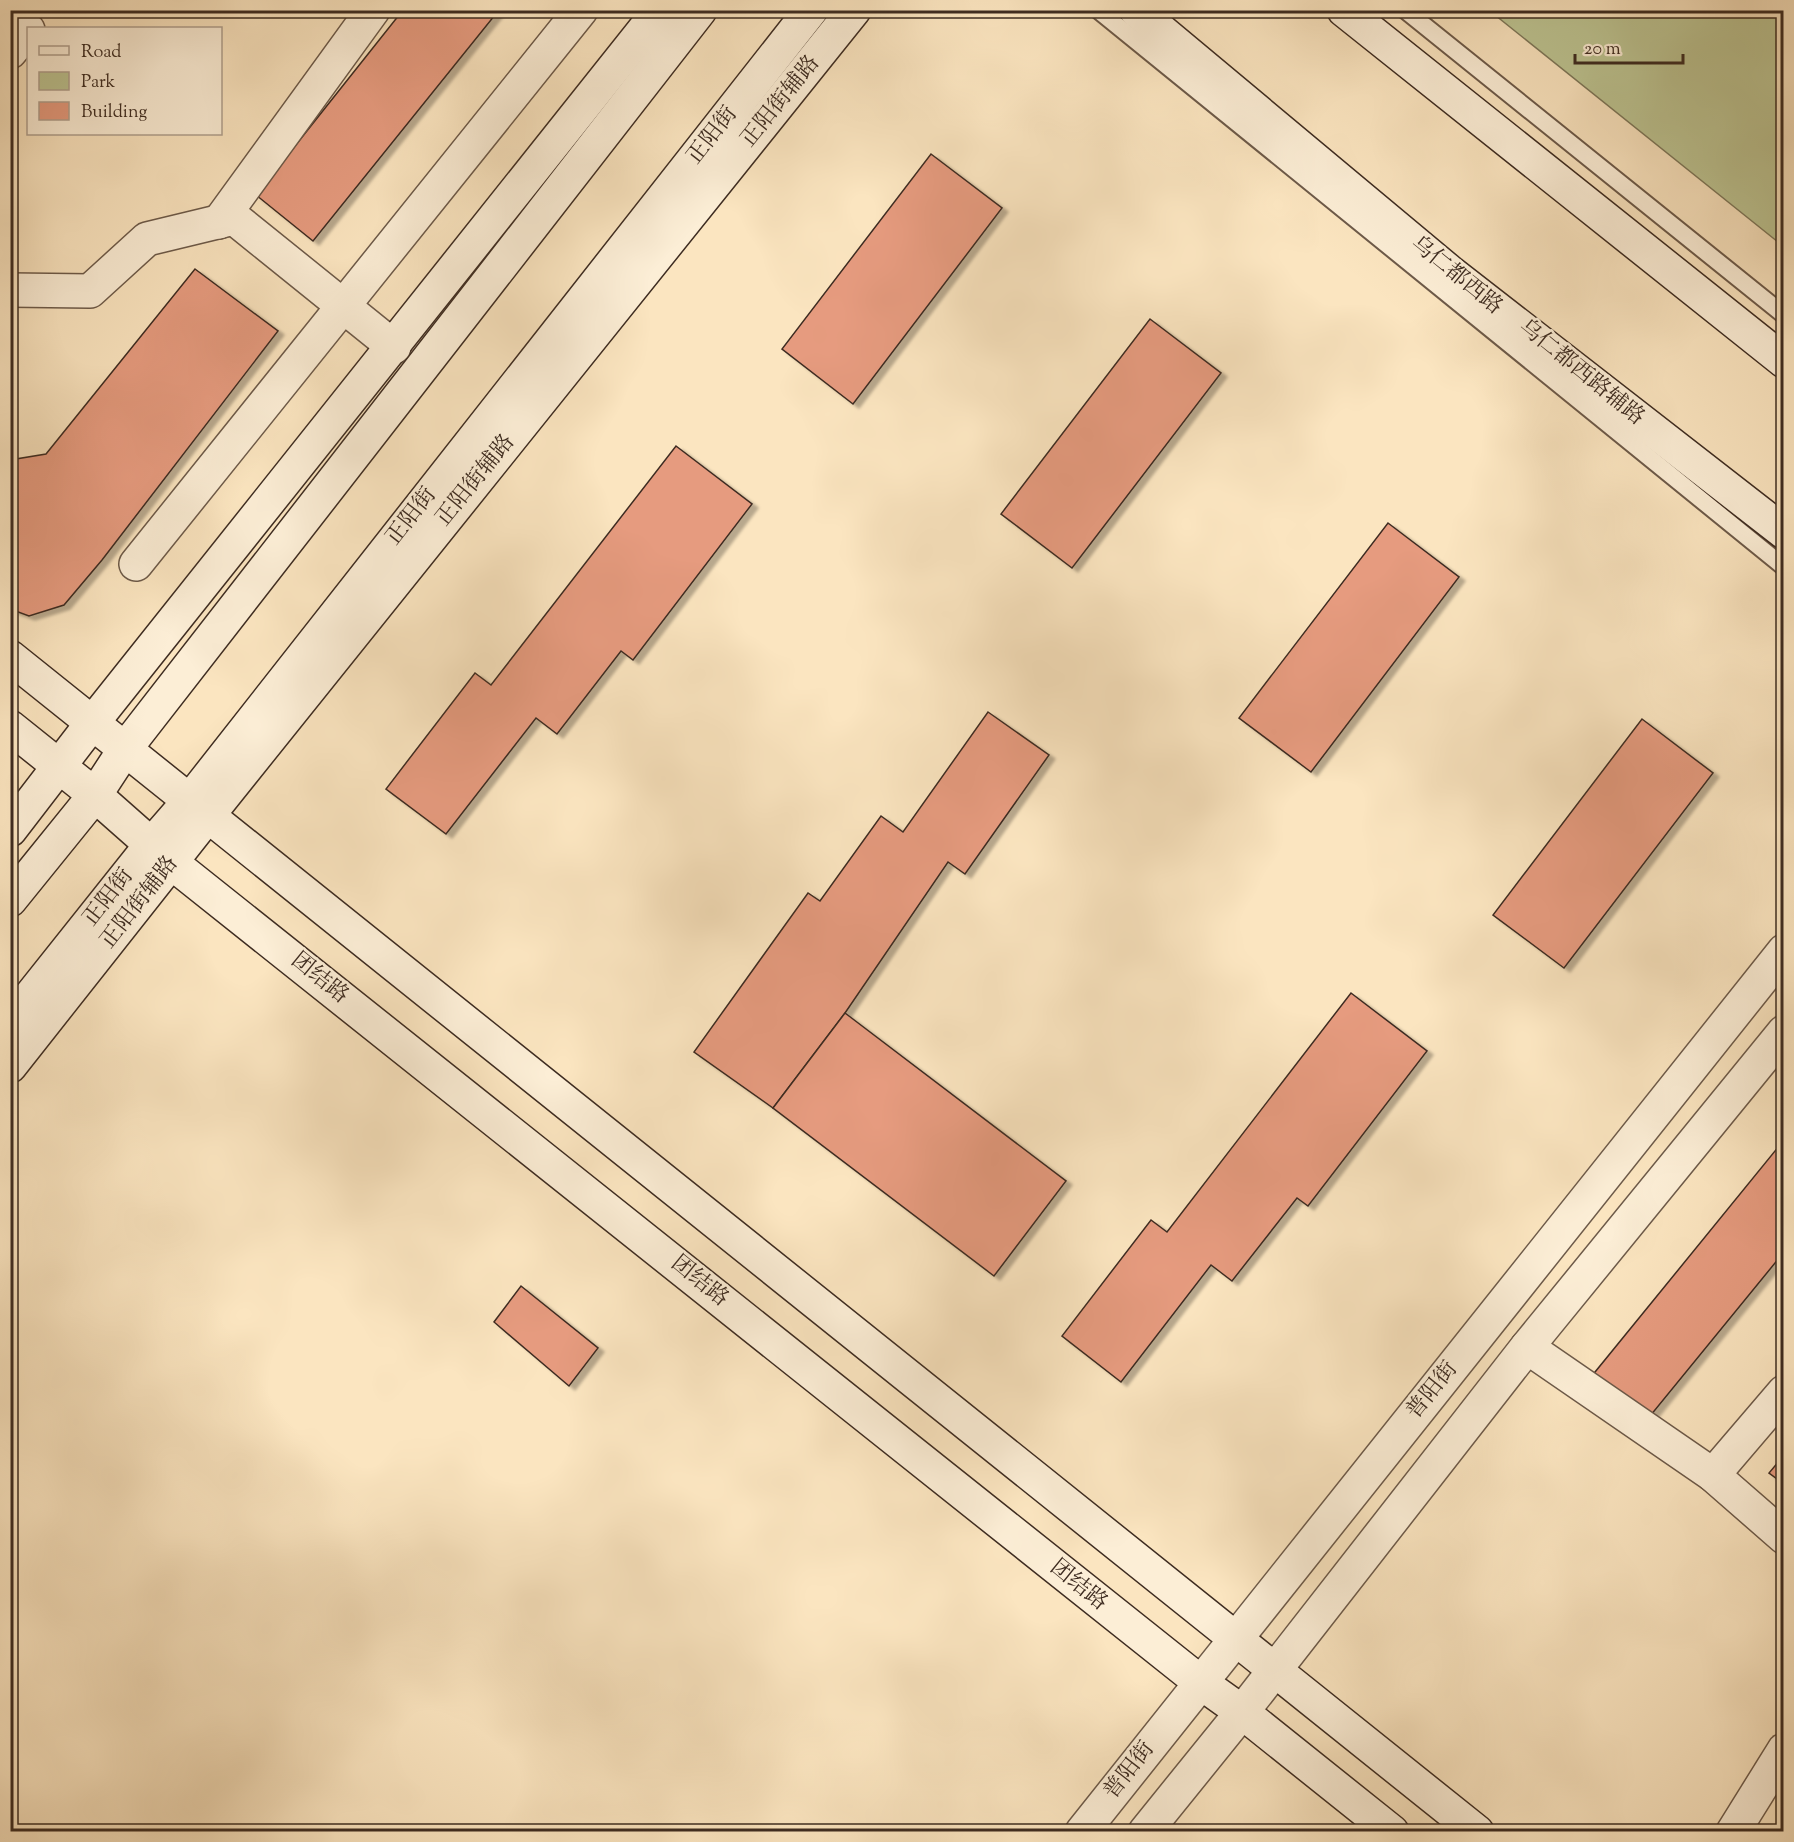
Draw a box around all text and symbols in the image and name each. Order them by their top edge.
legend [27,27,222,135]
scale bar [1575,27,1683,65]
text: 20 m [1584,37,1621,63]
text: Road [81,40,121,66]
street label: 正阳街辅路 [734,49,828,155]
text: Park [81,70,116,96]
text: Building [81,100,147,126]
street label: 正阳街 [680,100,746,172]
street label: 乌仁都西路 [1403,229,1509,323]
street label: 乌仁都西路辅路 [1511,312,1651,434]
street label: 正阳街辅路 [429,428,523,534]
street label: 正阳街 [379,481,445,553]
street label: 正阳街辅路 [94,850,186,956]
street label: 正阳街 [76,862,142,934]
street label: 团结路 [283,946,355,1012]
street label: 团结路 [663,1249,735,1315]
street label: 普阳街 [1400,1355,1466,1427]
street label: 团结路 [1042,1553,1114,1619]
street label: 普阳街 [1097,1735,1163,1807]

